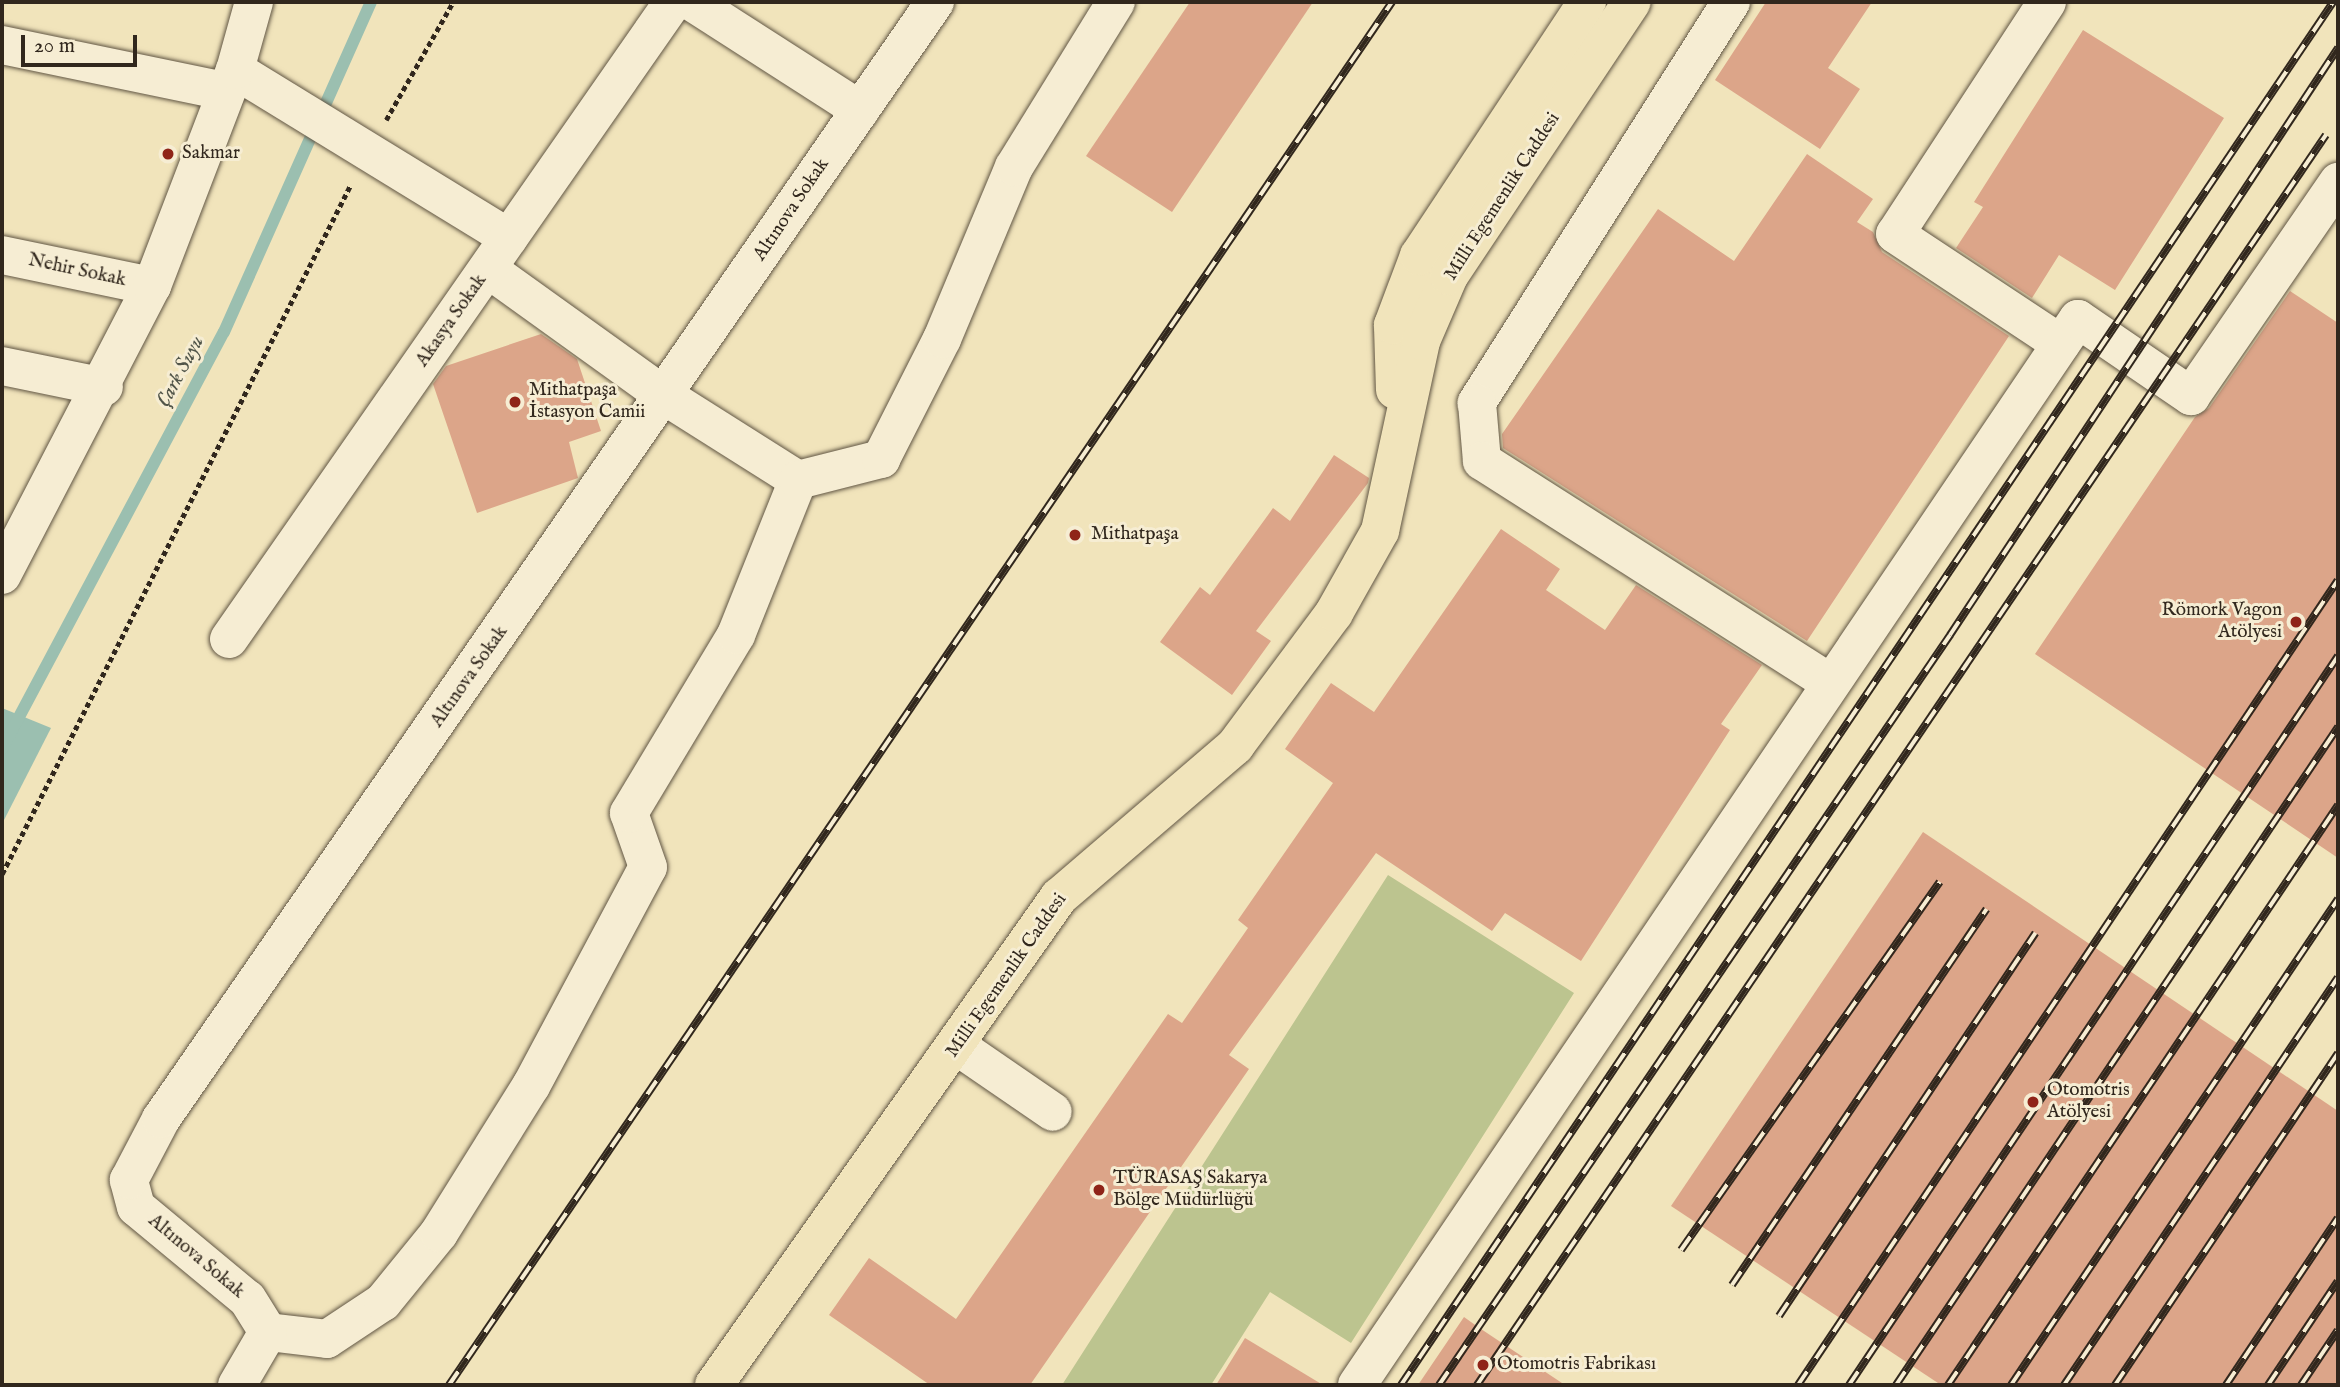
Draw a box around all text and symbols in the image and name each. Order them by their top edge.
scale bar [24,21,140,65]
text: 20 m [34,33,75,60]
street label: Milli Egemenlik Caddesi [1440,109,1566,285]
place label: Sakmar [182,143,240,165]
marker: Sakmar [160,146,176,162]
street label: Altınova Sokak [749,154,835,266]
street label: Nehir Sokak [26,250,128,292]
street label: Akasya Sokak [412,270,492,372]
water label: Çark Suyu [152,332,210,412]
place label: Mithatpaşa İstasyon Camii [529,380,645,424]
marker: Mithatpaşa İstasyon Camii [507,394,523,410]
place label: Mithatpaşa [1091,524,1179,546]
marker: Mithatpaşa [1065,525,1085,545]
place label: Römork Vagon Atölyesi [2161,600,2282,644]
marker: Römork Vagon Atölyesi [2288,614,2304,630]
street label: Altınova Sokak [427,622,513,732]
street label: Milli Egemenlik Caddesi [942,889,1072,1063]
place label: Otomotris Atölyesi [2047,1080,2130,1124]
marker: Otomotris Atölyesi [2025,1094,2041,1110]
place label: TÜRASAŞ Sakarya Bölge Müdürlüğü [1113,1168,1267,1212]
marker: TÜRASAŞ Sakarya Bölge Müdürlüğü [1091,1182,1107,1198]
street label: Altınova Sokak [143,1210,249,1304]
place label: Otomotris Fabrikası [1497,1354,1656,1376]
marker: Otomotris Fabrikası [1475,1357,1491,1373]

